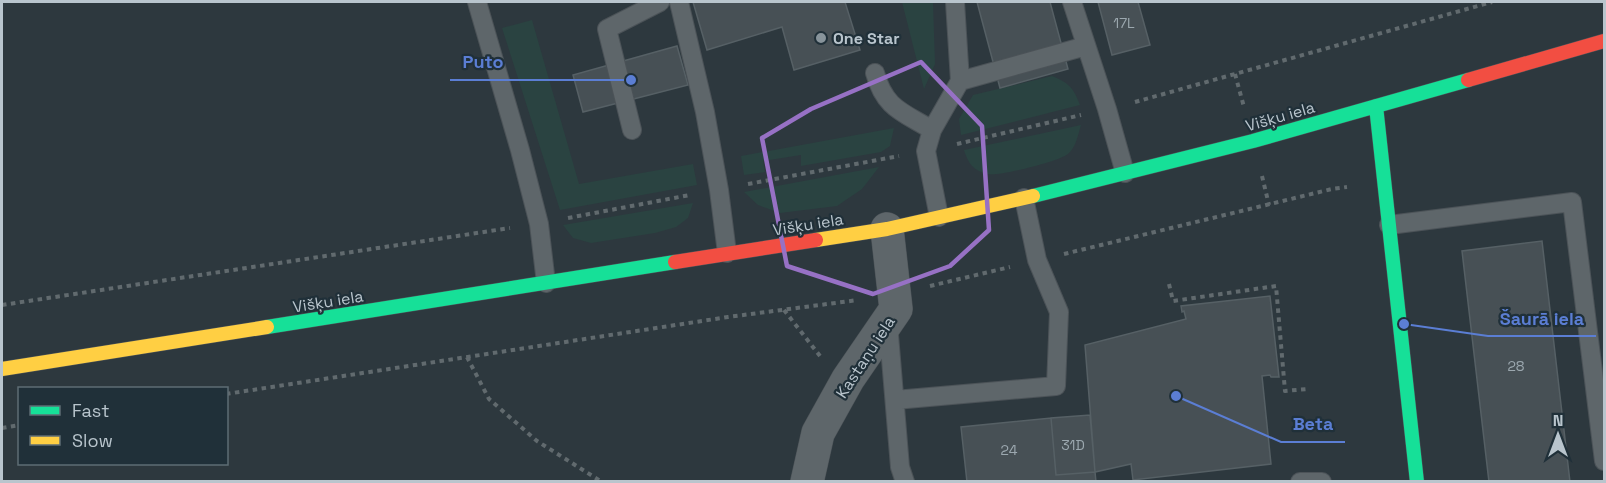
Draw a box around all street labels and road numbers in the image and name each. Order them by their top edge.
street label: Višķu iela [1243,97,1317,136]
street label: Višķu iela [771,209,845,240]
street label: Višķu iela [291,286,365,317]
street label: Kastaņu iela [831,312,900,402]

